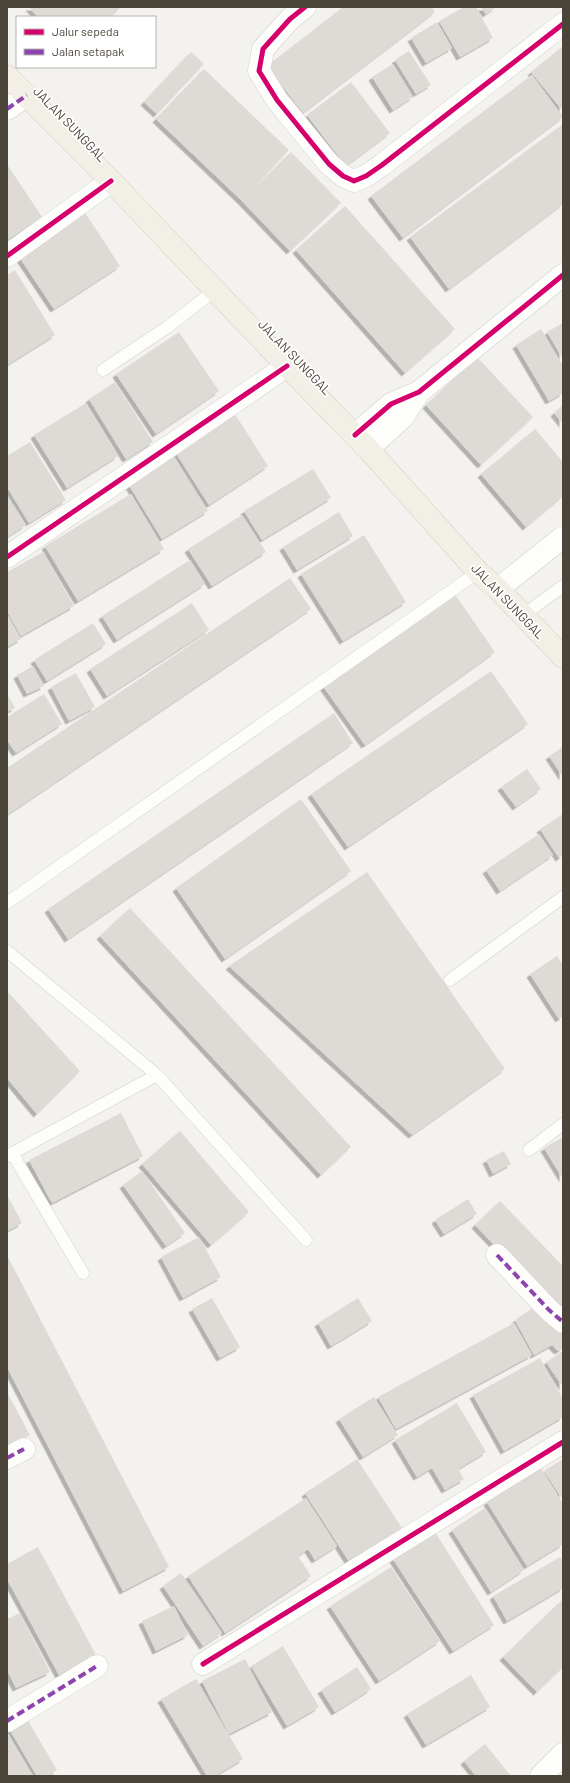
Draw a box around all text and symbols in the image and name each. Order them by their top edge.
legend [16,16,156,68]
text: Jalur sepeda [52,24,119,38]
text: Jalan setapak [52,44,124,58]
street label: JALAN SUNGGAL [30,83,110,165]
street label: JALAN SUNGGAL [255,316,335,398]
street label: JALAN SUNGGAL [468,560,548,642]

